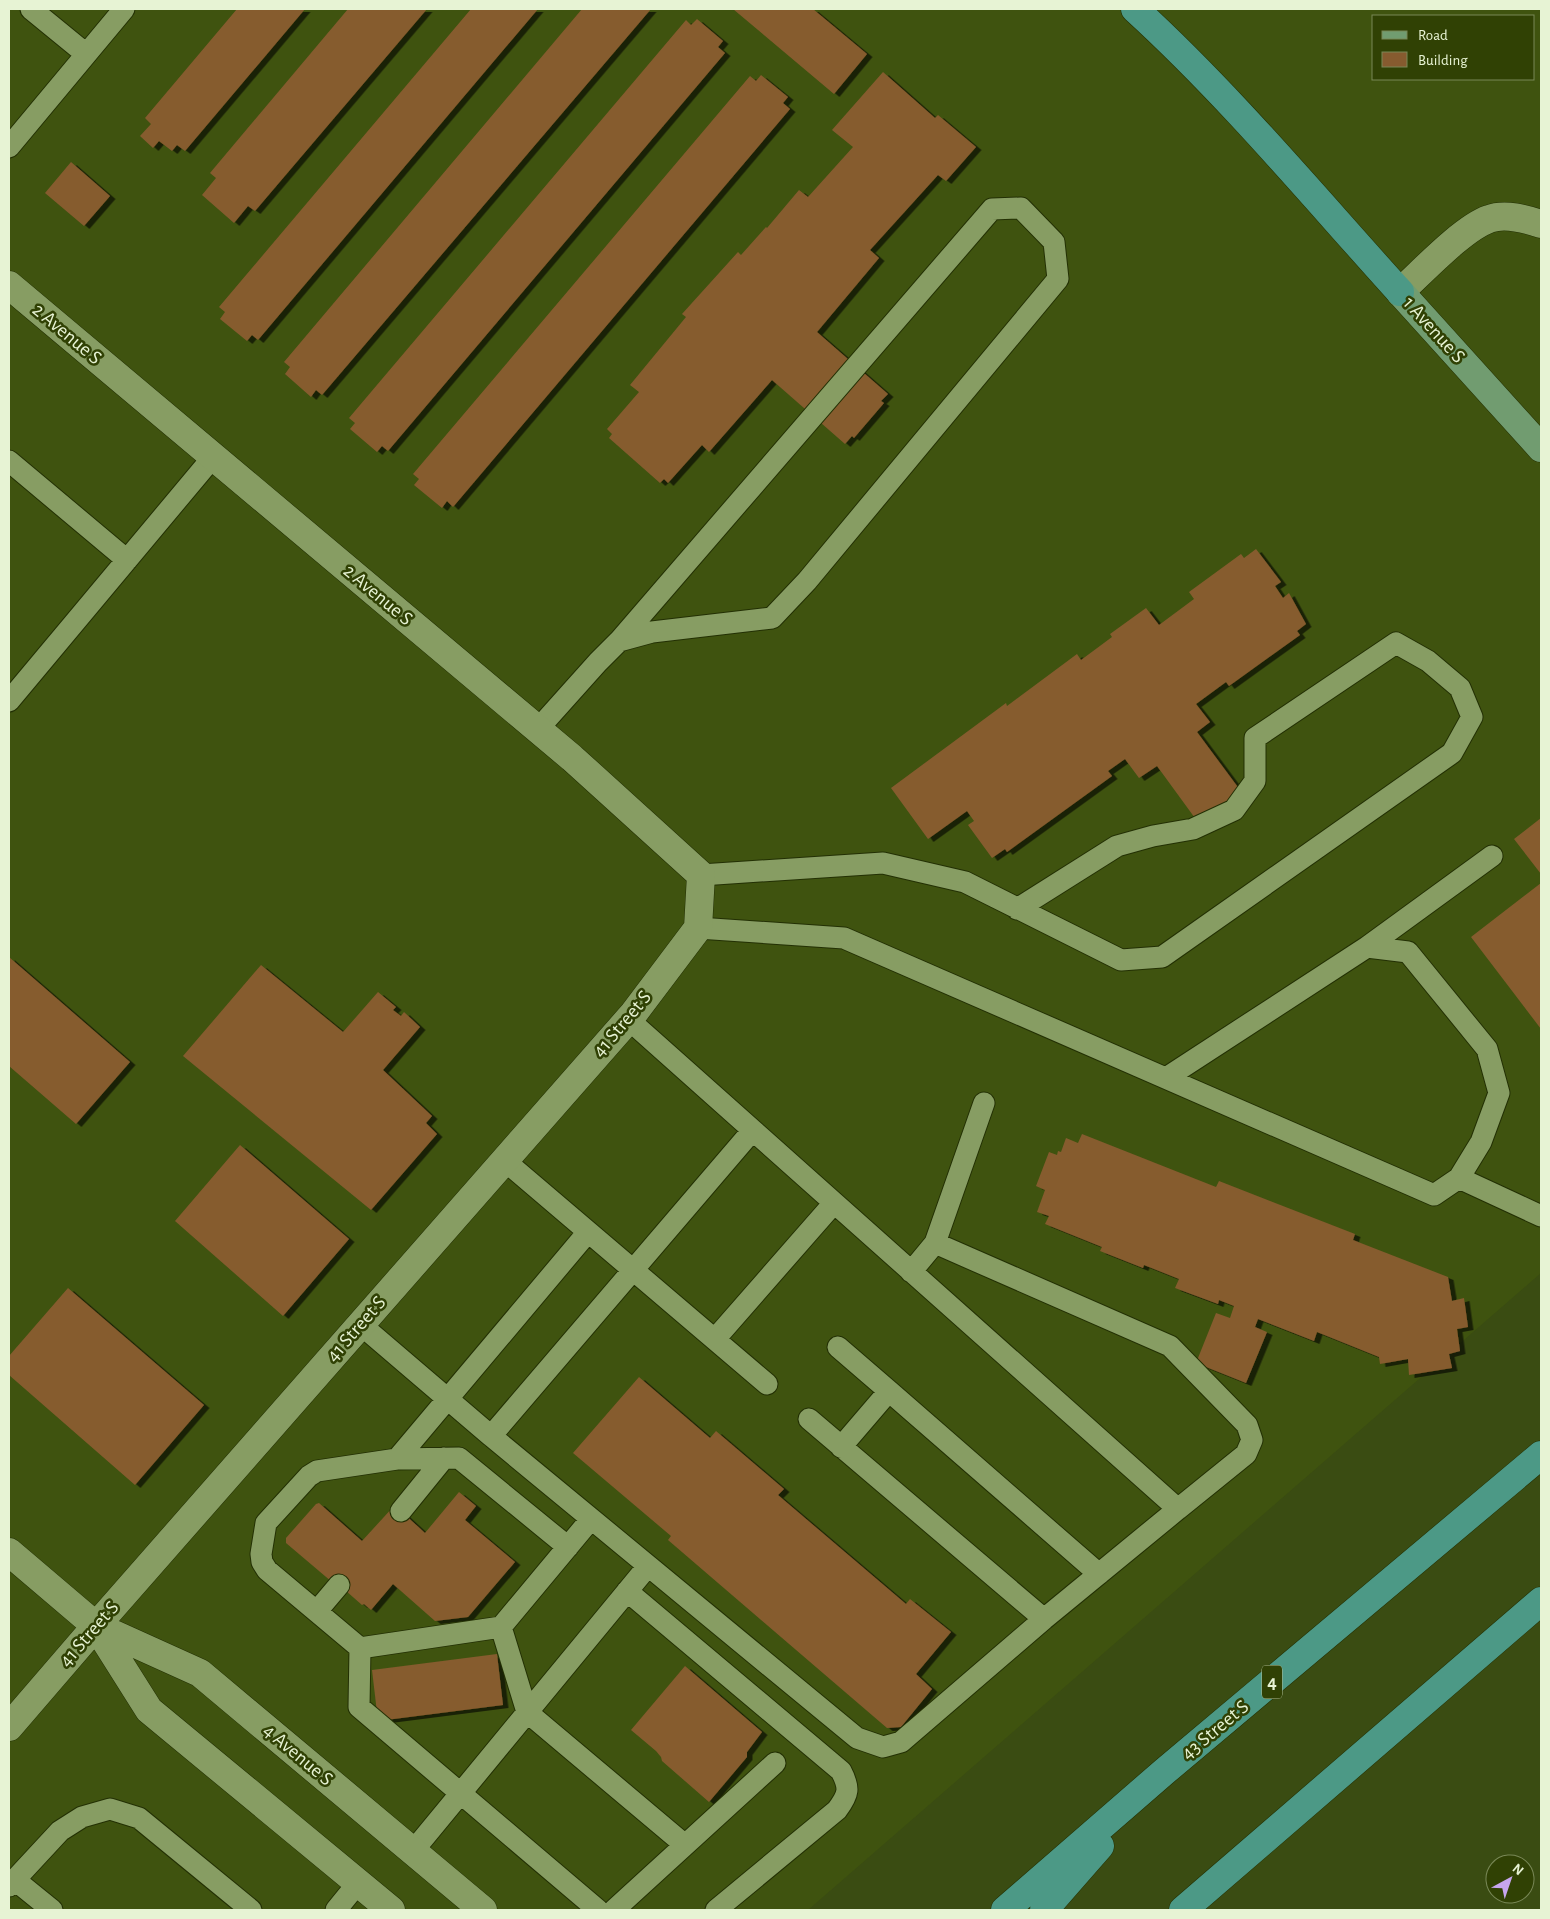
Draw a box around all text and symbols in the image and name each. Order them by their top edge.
legend [1372,15,1535,80]
text: Road [1418,28,1448,43]
text: Building [1418,53,1468,68]
street label: 1 Avenue S [1399,293,1469,367]
street label: 2 Avenue S [29,300,105,368]
street label: 2 Avenue S [340,561,416,629]
street label: 41 Street S [589,987,655,1061]
street label: 41 Street S [322,1292,390,1366]
street label: 41 Street S [55,1597,123,1671]
road number: 4 [1262,1665,1282,1698]
street label: 43 Street S [1178,1696,1252,1764]
street label: 4 Avenue S [259,1720,337,1790]
north arrow [1485,1854,1535,1904]
text: N [1509,1861,1526,1878]

